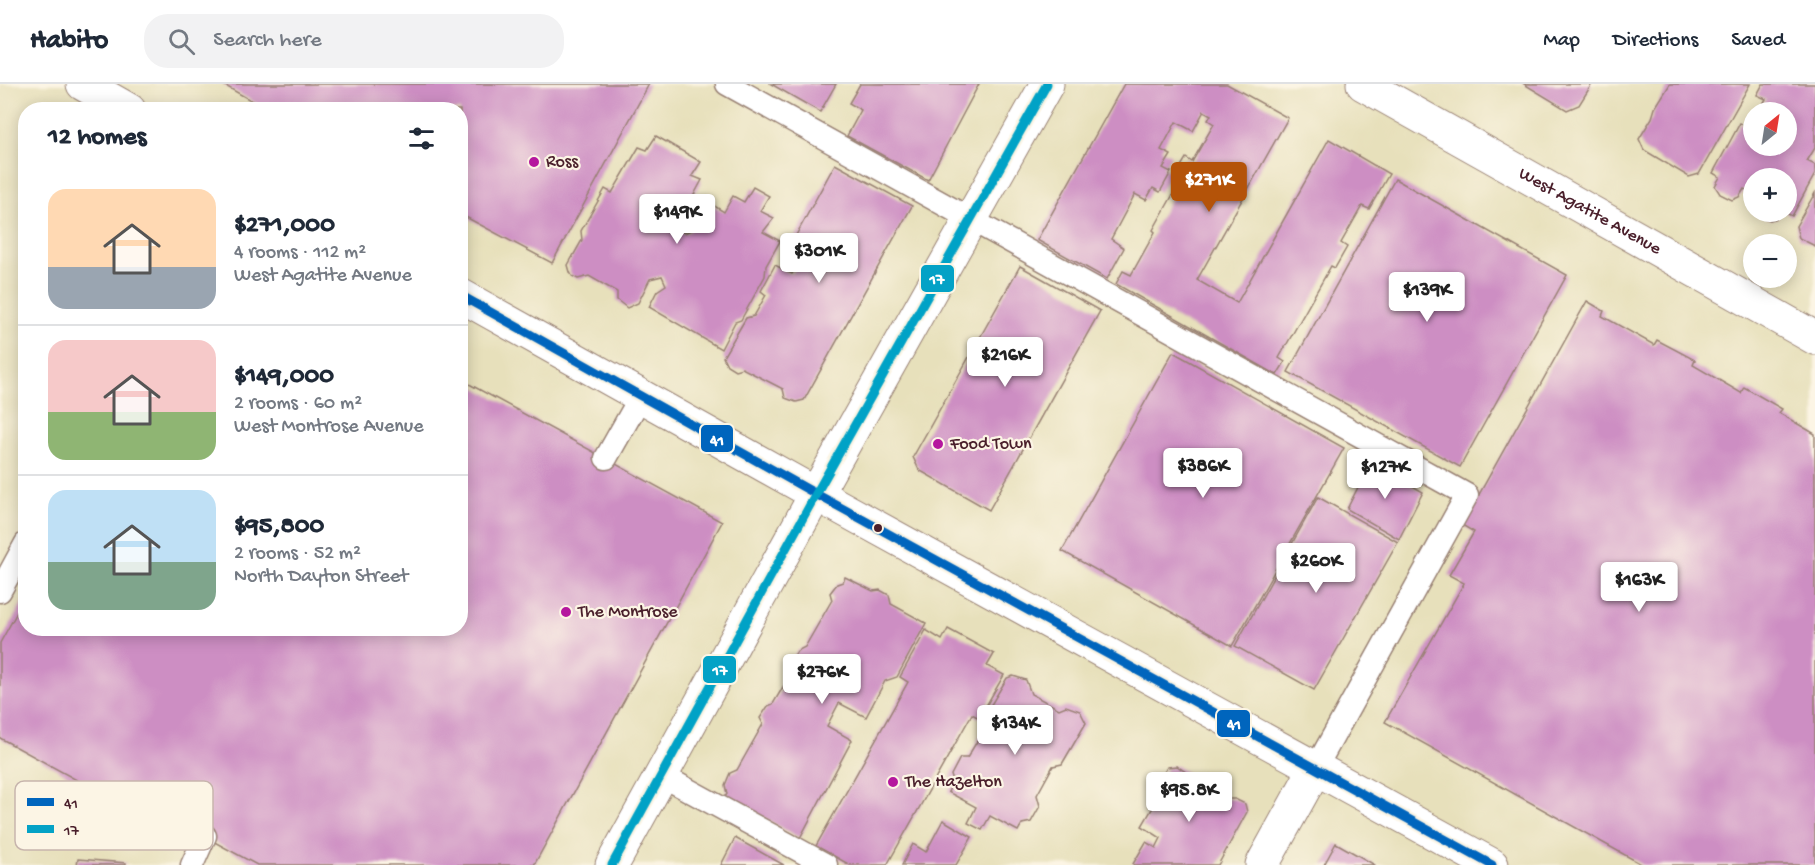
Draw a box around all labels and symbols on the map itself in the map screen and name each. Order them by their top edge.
north arrow [1743,102,1797,156]
place label: Ross [546,152,579,173]
marker: Ross [527,155,541,169]
pin: $271K [1167,162,1251,213]
street label: West Agatite Avenue [1515,163,1665,260]
pin: $149K [635,194,719,245]
pin: $301K [777,233,861,284]
line badge: 17 [920,264,955,293]
text: 17 [929,272,945,291]
pin: $139K [1385,272,1469,323]
pin: $216K [963,337,1047,388]
line badge: 41 [700,424,734,453]
text: 41 [709,433,724,452]
place label: Food Town [949,434,1032,455]
marker: Food Town [931,437,945,451]
pin: $386K [1161,448,1245,499]
pin: $127K [1343,449,1427,500]
unlabelled marker [872,522,884,534]
pin: $260K [1274,543,1358,594]
pin: $163K [1597,562,1681,613]
place label: The Montrose [577,602,678,623]
marker: The Montrose [559,605,573,619]
pin: $276K [780,654,864,705]
line badge: 17 [702,655,737,684]
text: 17 [712,663,728,682]
pin: $134K [973,705,1057,756]
line badge: 41 [1216,709,1251,738]
text: 41 [1226,717,1241,736]
place label: The Hazelton [904,772,1002,793]
pin: $95.8K [1140,772,1238,823]
marker: The Hazelton [886,775,900,789]
legend [15,781,213,850]
text: 41 [64,796,78,815]
text: 17 [63,823,79,842]

